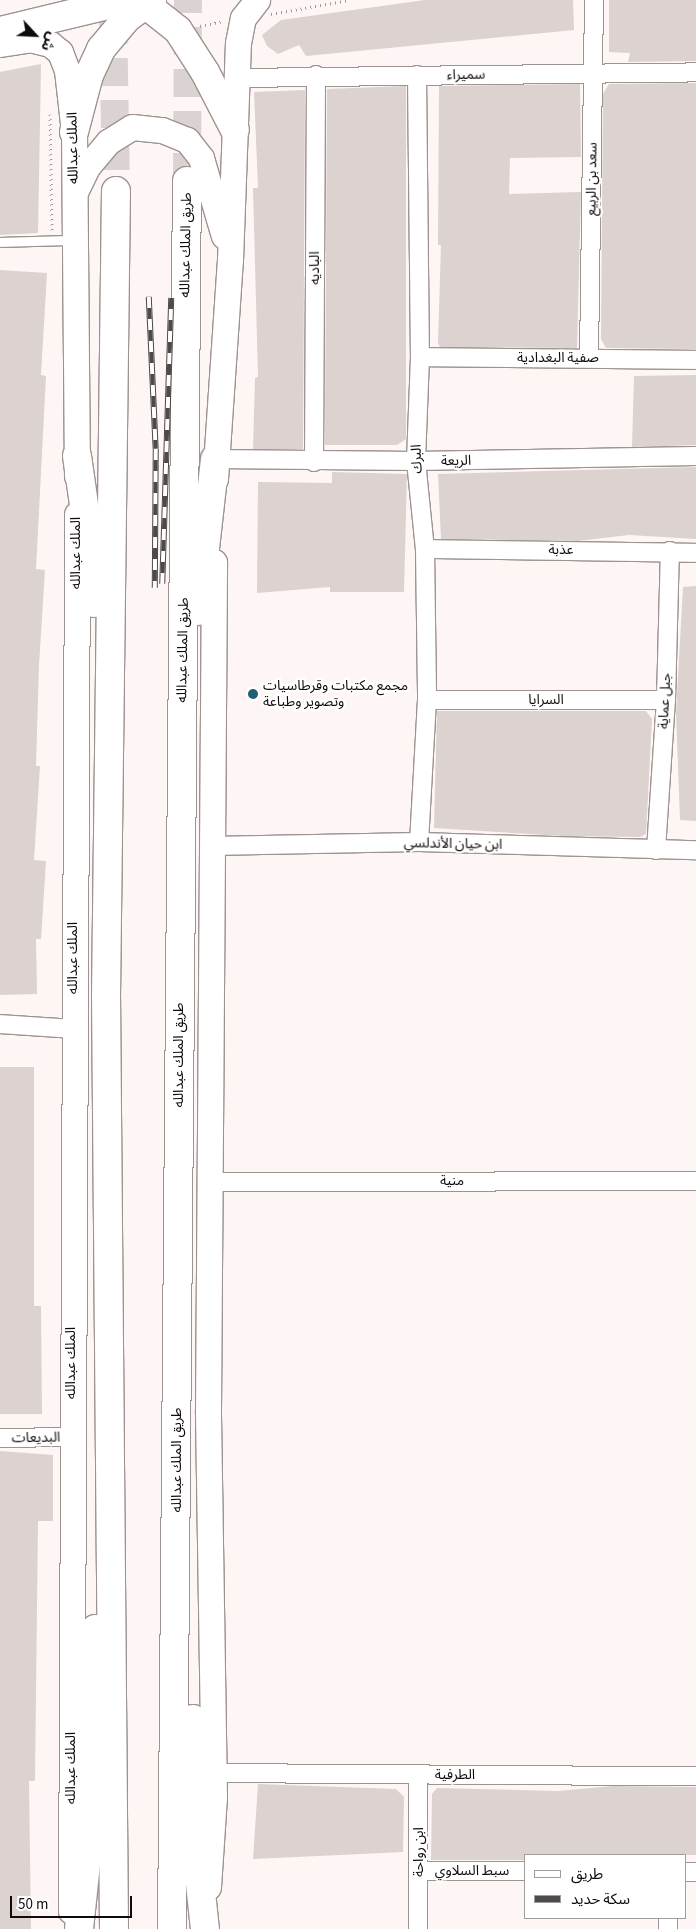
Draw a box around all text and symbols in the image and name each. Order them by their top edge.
north arrow [10,10,60,60]
text: ش [35,28,62,54]
street label: سميراء [447,66,485,84]
street label: الملك عبدالله [64,112,82,184]
street label: سعد بن الربيع [583,142,601,216]
street label: طريق الملك عبدالله [177,192,195,298]
street label: الباديه [307,251,323,285]
street label: صفية البغدادية [517,350,599,366]
street label: البرك [408,444,426,474]
street label: الريعة [441,452,471,470]
street label: الملك عبدالله [68,517,84,589]
street label: عذبة [548,542,574,558]
street label: طريق الملك عبدالله [174,597,192,703]
street label: جبل عماية [655,672,675,730]
place label: مجمع مكتبات وقرطاسيات وتصوير وطباعة [263,678,408,710]
marker: مجمع مكتبات وقرطاسيات وتصوير وطباعة [247,688,259,700]
street label: السرايا [528,692,564,708]
street label: ابن حيان الأندلسي [404,835,502,853]
street label: الملك عبدالله [65,922,81,994]
street label: طريق الملك عبدالله [171,1002,187,1108]
street label: منية [440,1173,464,1189]
street label: الملك عبدالله [63,1327,79,1399]
street label: طريق الملك عبدالله [169,1407,185,1513]
street label: البديعات [12,1429,60,1447]
street label: الملك عبدالله [63,1732,79,1804]
street label: الطرفية [435,1767,475,1783]
street label: ابن رواحة [411,1827,427,1877]
legend [524,1854,686,1919]
street label: سبط السلاوي [435,1863,509,1879]
text: طريق [571,1864,603,1885]
scale bar [12,1886,135,1918]
text: سكة حديد [571,1889,630,1910]
text: 50 m [18,1894,48,1915]

